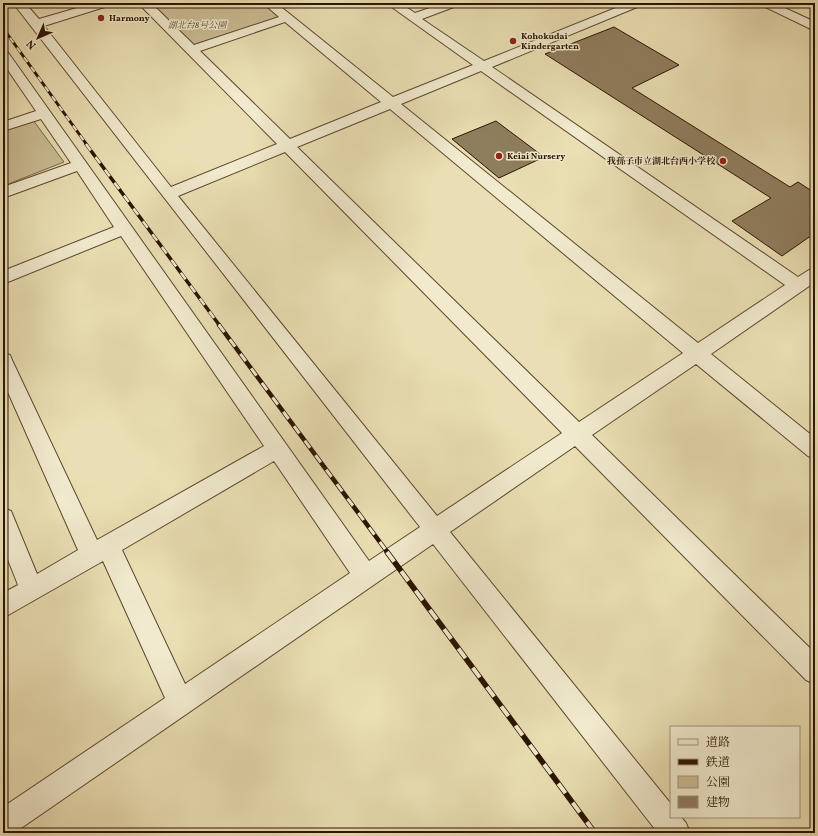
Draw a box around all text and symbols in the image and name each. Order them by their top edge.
place label: Harmony [109,12,149,25]
marker: Harmony [96,13,106,23]
north arrow [18,18,58,58]
park label: 湖北台8号公園 [168,19,228,32]
place label: Kohokudai Kindergarten [521,30,579,53]
text: N [24,36,40,52]
marker: Kohokudai Kindergarten [508,36,518,46]
place label: Keiai Nursery [507,150,565,163]
marker: Keiai Nursery [494,151,504,161]
place label: 我孫子市立湖北台西小学校 [607,155,716,168]
marker: 我孫子市立湖北台西小学校 [718,156,728,166]
legend [670,726,800,818]
text: 道路 [706,735,730,751]
text: 鉄道 [705,755,730,771]
text: 公園 [706,775,730,791]
text: 建物 [706,795,730,811]

